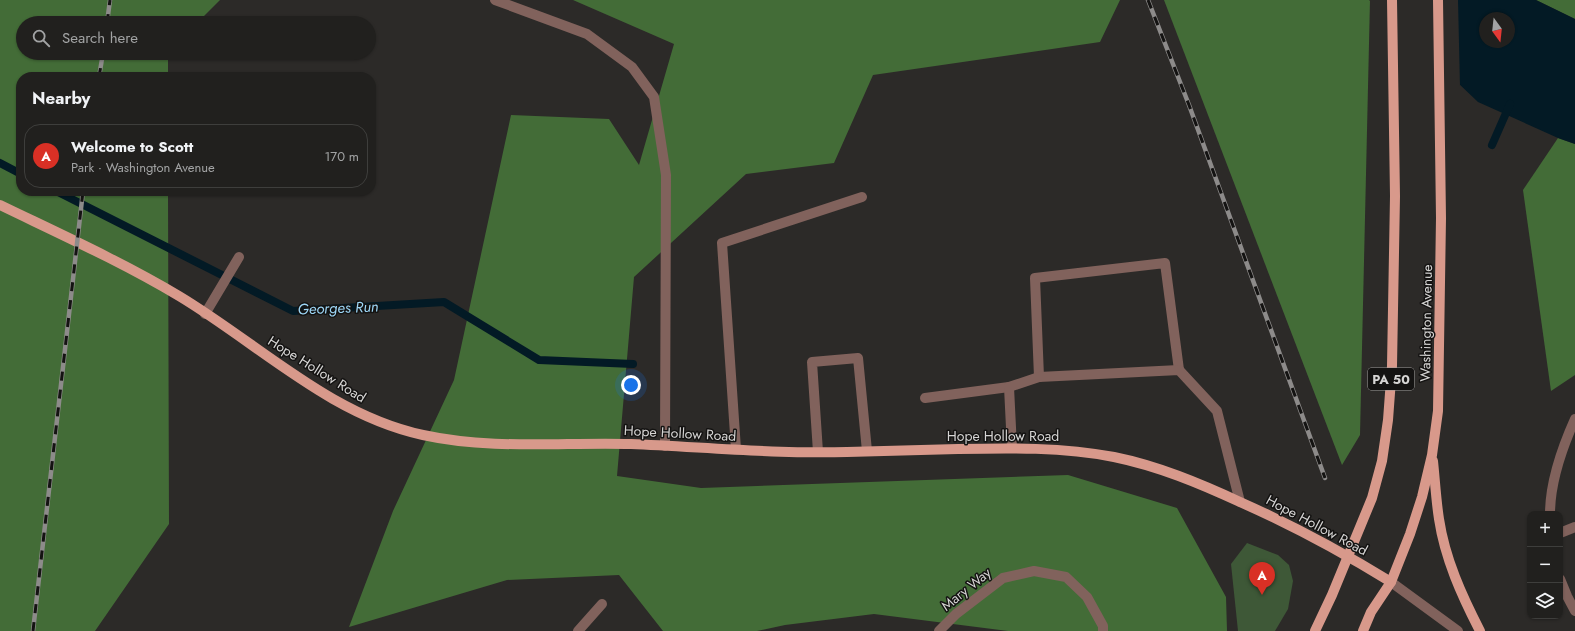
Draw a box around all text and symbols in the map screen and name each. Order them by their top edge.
north arrow [1479,12,1515,48]
search box [16,16,376,60]
icon: search [30,27,52,49]
text: Search here [62,27,138,49]
text: Nearby [32,86,90,110]
text: Welcome to Scott [71,136,193,158]
text: A [41,147,51,166]
text: 170 m [324,147,359,166]
text: Park · Washington Avenue [71,158,215,177]
street label: Washington Avenue [1415,264,1437,382]
water label: Georges Run [297,296,379,320]
street label: Hope Hollow Road [264,331,370,407]
road number: PA 50 [1368,368,1414,390]
your location [621,375,641,395]
street label: Hope Hollow Road [623,420,737,446]
street label: Hope Hollow Road [947,426,1059,446]
street label: Hope Hollow Road [1263,490,1371,560]
map controls [1527,511,1563,619]
button: + [1527,511,1563,547]
button: − [1527,547,1563,583]
street label: Mary Way [937,562,996,615]
pin: A [1249,562,1275,595]
button: layers [1527,583,1563,619]

